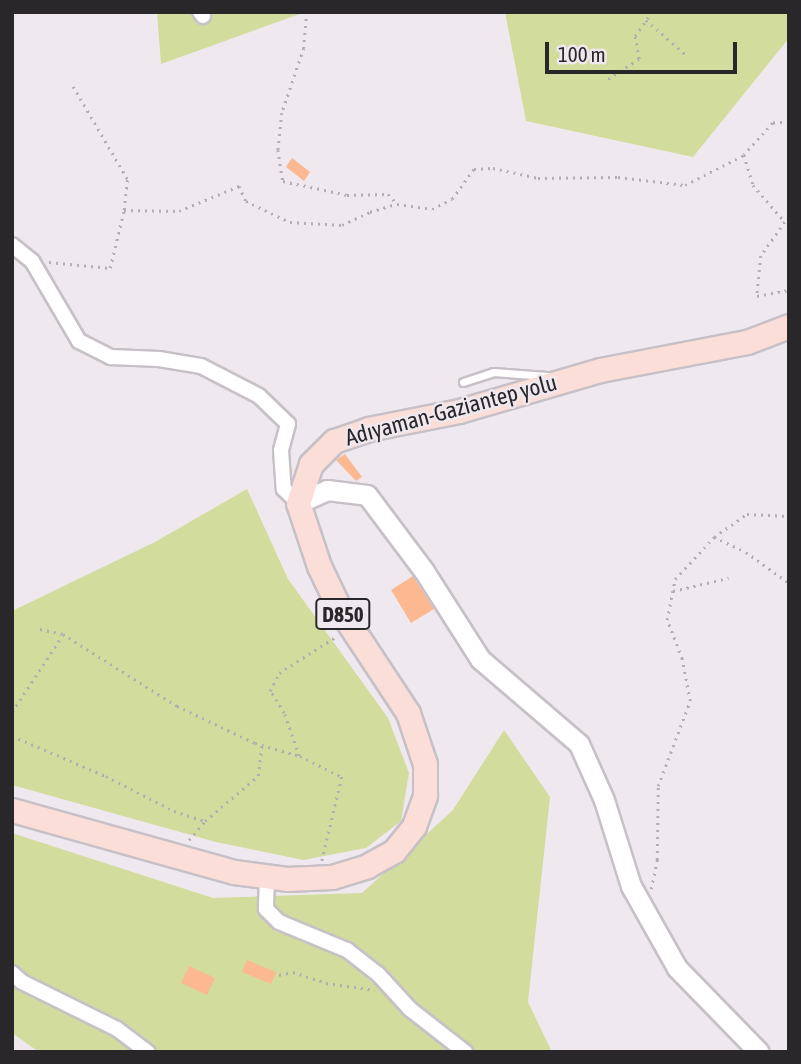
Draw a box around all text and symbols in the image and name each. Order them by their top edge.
scale bar [549,28,742,72]
text: 100 m [558,42,606,66]
street label: Adıyaman-Gaziantep yolu [342,368,560,452]
road number: D850 [315,596,371,632]

